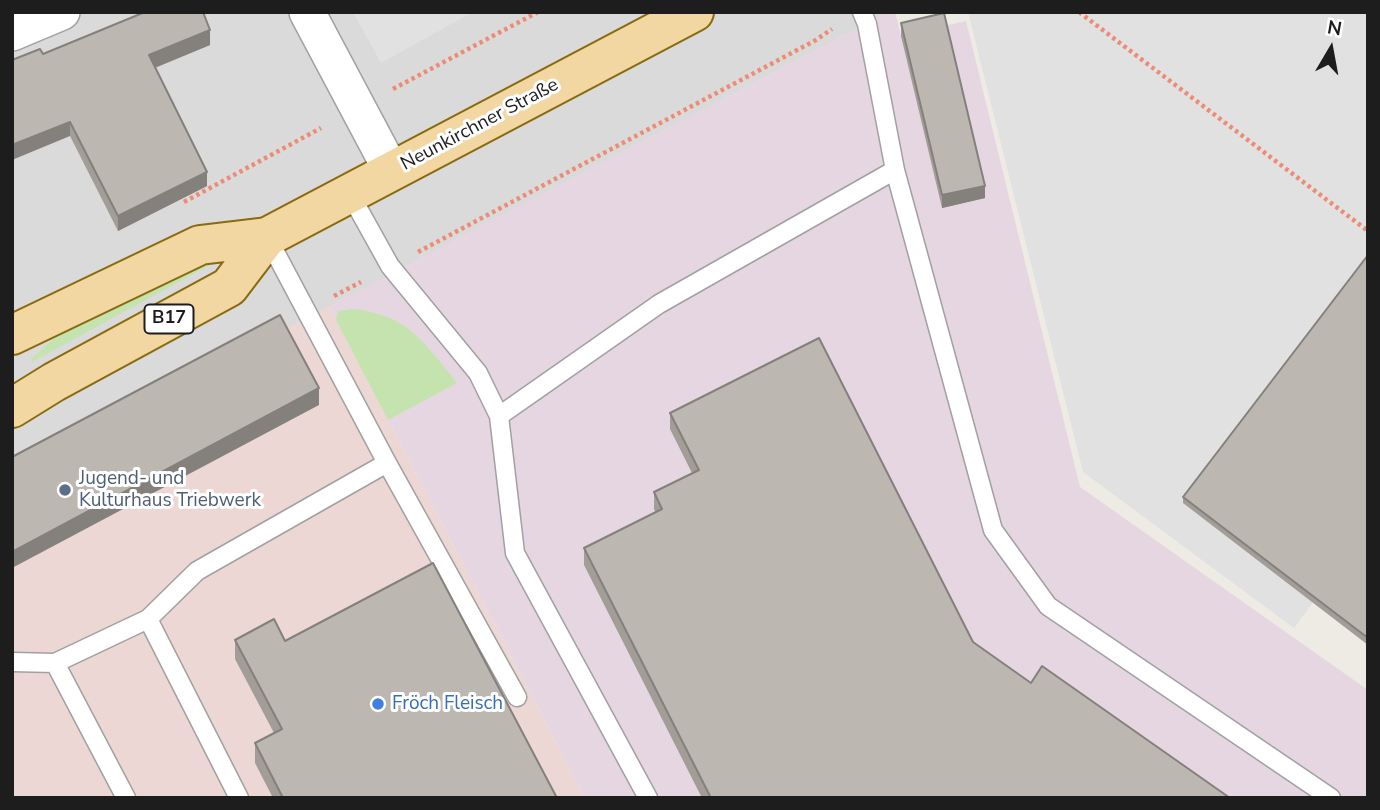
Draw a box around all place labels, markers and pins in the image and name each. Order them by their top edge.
place label: Jugend- und Kulturhaus Triebwerk [79,468,261,512]
marker: Jugend- und Kulturhaus Triebwerk [57,482,73,498]
place label: Fröch Fleisch [392,693,503,715]
marker: Fröch Fleisch [370,696,386,712]

